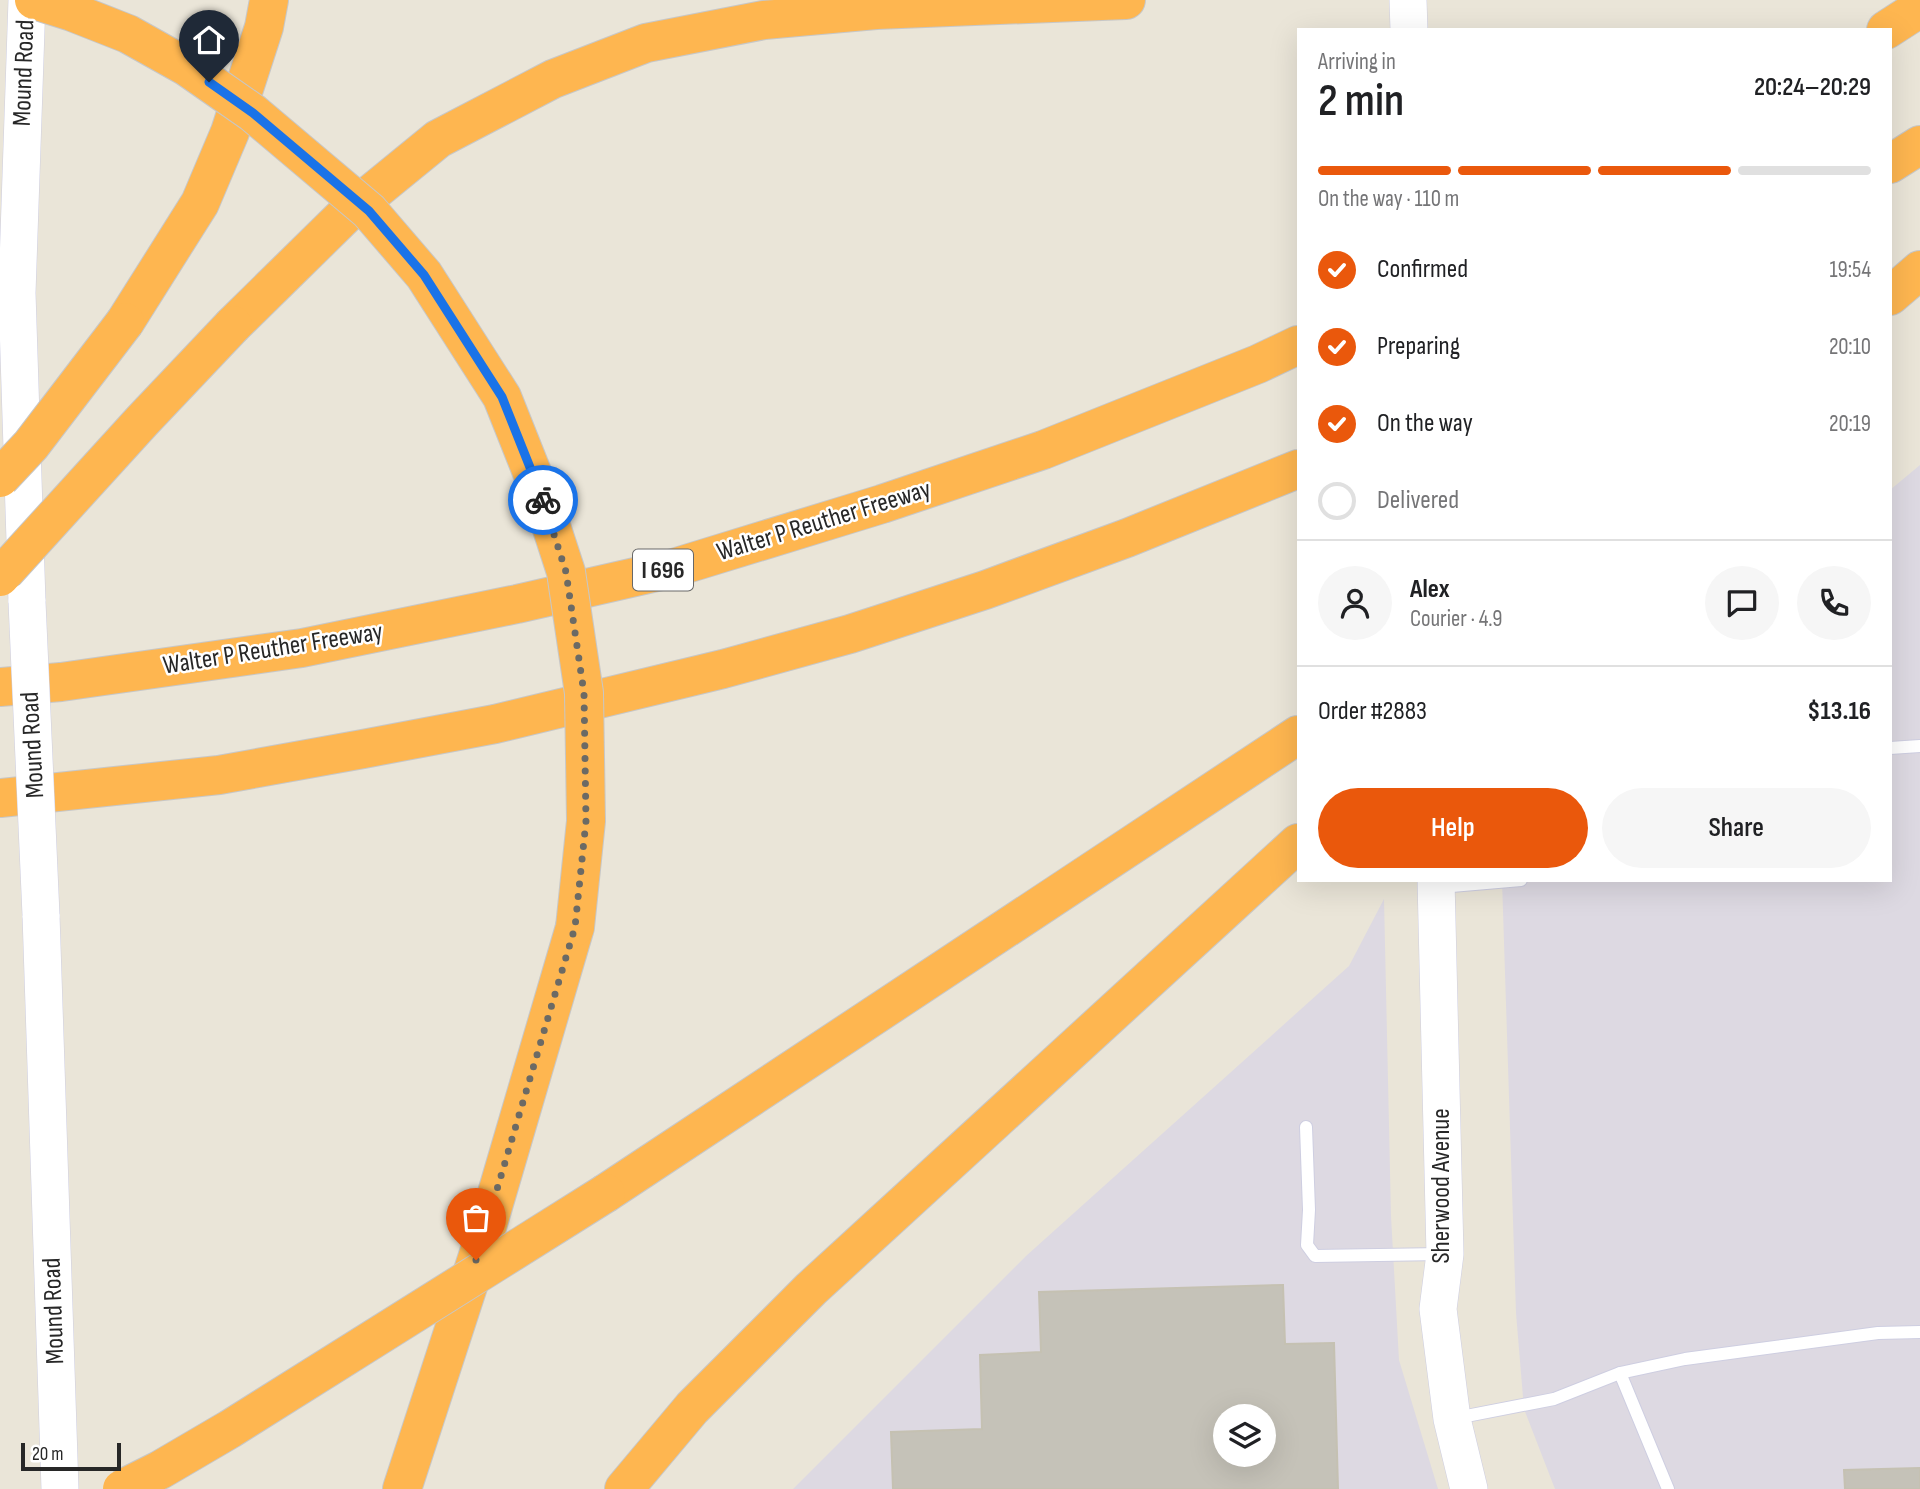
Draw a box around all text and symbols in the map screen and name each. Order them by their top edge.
pin [179,10,239,82]
street label: Mound Road [7,19,41,127]
icon: home [190,21,228,59]
text: Arriving in [1318,48,1396,76]
text: 20:24–20:29 [1754,72,1871,103]
text: 2 min [1318,74,1404,129]
text: On the way · 110 m [1318,185,1459,213]
icon: check [1318,251,1356,289]
text: Confirmed [1377,254,1468,285]
text: 19:54 [1830,256,1871,284]
icon: check [1318,328,1356,366]
text: Preparing [1377,331,1460,362]
text: 20:10 [1829,333,1871,361]
icon: check [1318,405,1356,443]
text: On the way [1377,408,1473,439]
text: 20:19 [1829,410,1871,438]
courier [508,465,578,535]
street label: Walter P Reuther Freeway [713,474,935,568]
icon: bike [524,481,562,519]
text: Delivered [1377,485,1459,516]
road number: I 696 [633,550,693,590]
button: person [1318,566,1392,640]
button: chat [1705,566,1779,640]
button: phone [1797,566,1871,640]
text: Alex [1410,574,1450,605]
text: Courier · 4.9 [1410,605,1502,633]
street label: Walter P Reuther Freeway [161,616,385,682]
street label: Mound Road [15,691,51,799]
text: Order #2883 [1318,696,1427,727]
text: $13.16 [1807,696,1871,727]
button: Help [1318,788,1588,868]
button: Share [1602,788,1871,868]
street label: Sherwood Avenue [1426,1108,1457,1264]
pin [446,1188,506,1260]
icon: bag [457,1199,495,1237]
street label: Mound Road [37,1257,71,1365]
map controls [1213,1404,1276,1467]
button: layers [1213,1404,1276,1467]
scale bar [21,1440,121,1472]
text: 20 m [32,1443,64,1466]

